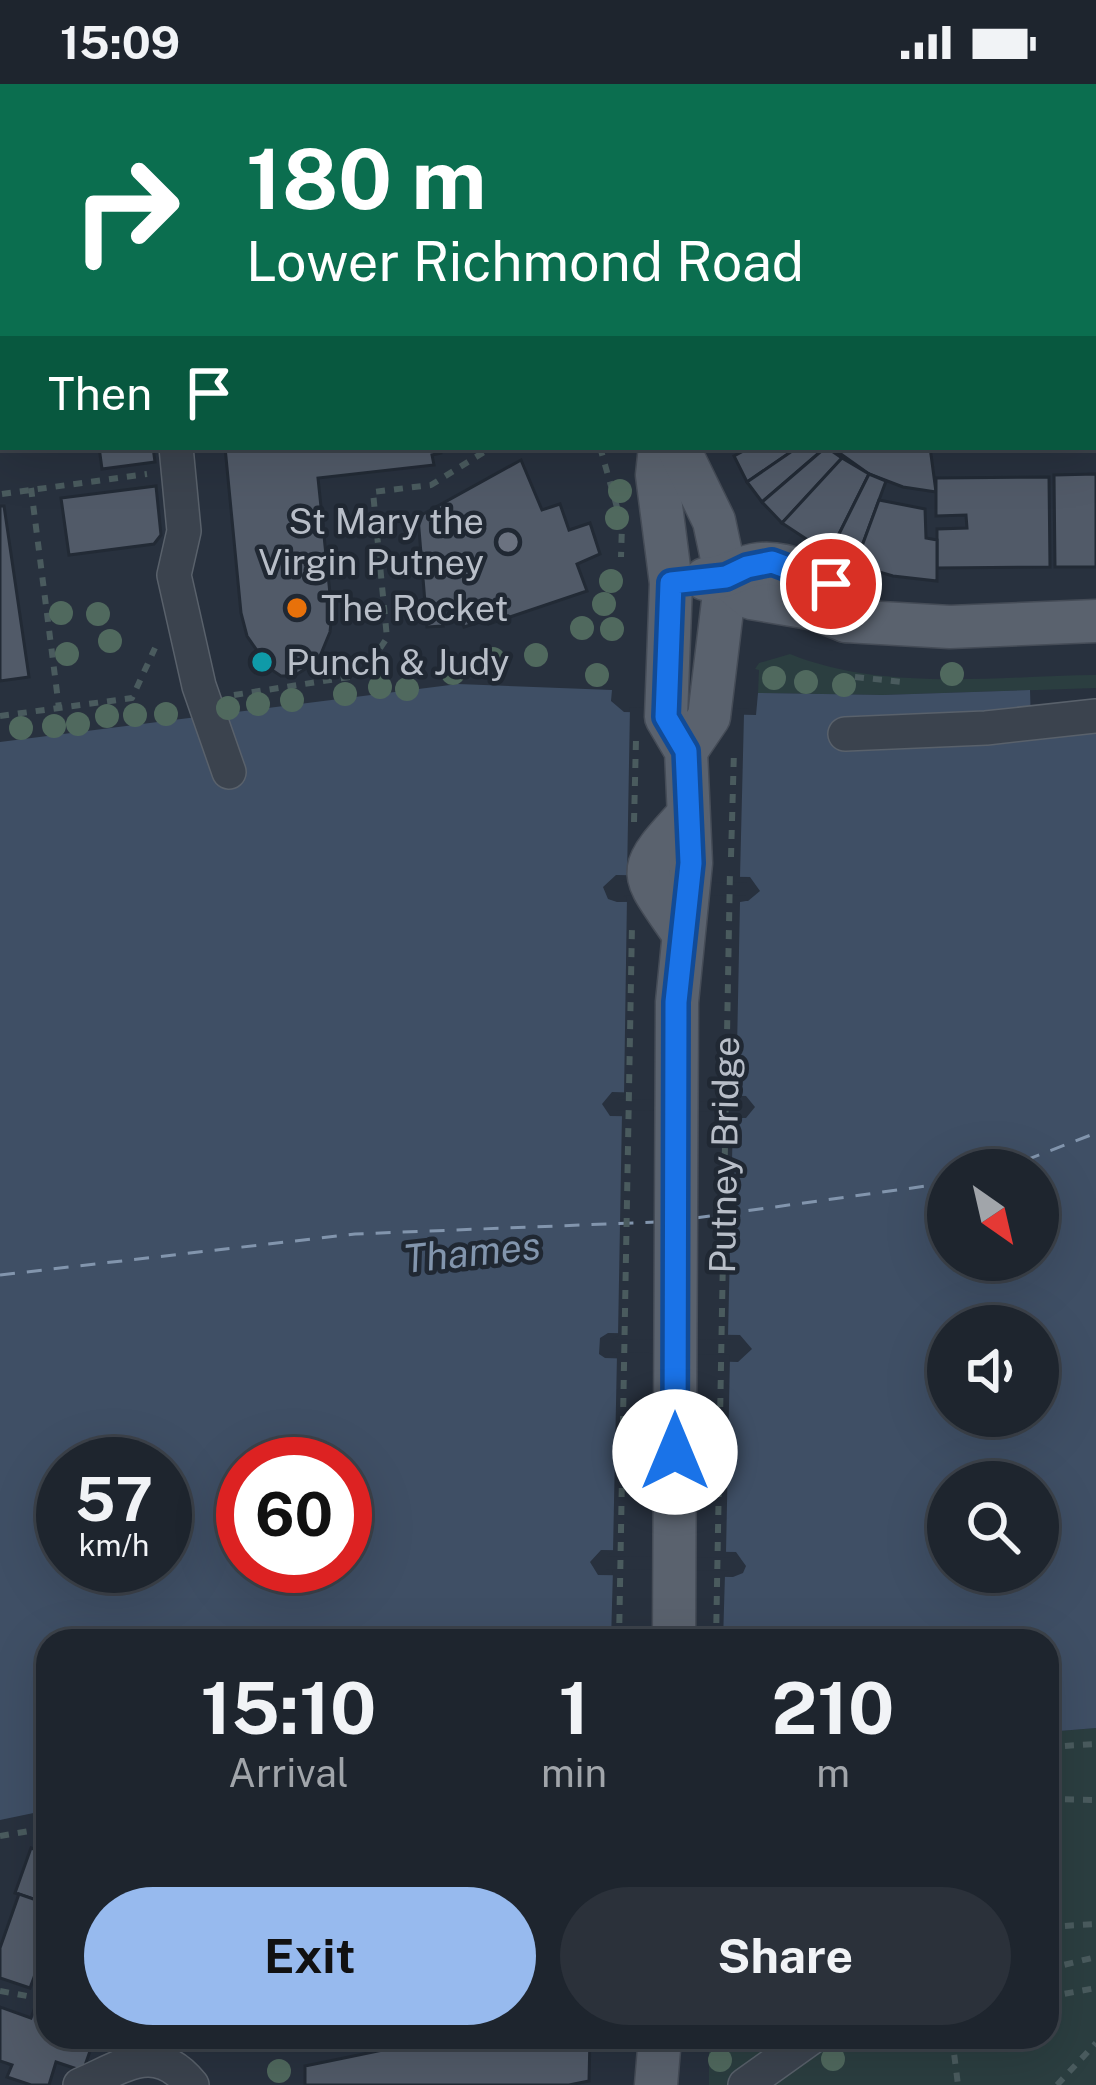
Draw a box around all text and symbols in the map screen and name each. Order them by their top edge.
text: 15:09 [60,16,180,69]
text: 180 m [246,129,486,228]
icon: right [48,132,204,288]
text: Lower Richmond Road [246,230,804,293]
icon: arrive [176,360,242,426]
text: Then [48,367,152,420]
place label: St Mary the Virgin Putney [258,500,484,583]
marker: St Mary the Virgin Putney [495,529,521,555]
pin [780,533,882,635]
icon: arrive [798,551,864,617]
place label: The Rocket [321,587,508,629]
marker: The Rocket [284,595,310,621]
place label: Punch & Judy [286,641,509,683]
marker: Punch & Judy [249,649,275,675]
street label: Putney Bridge [701,1036,747,1274]
north arrow [927,1149,1059,1281]
map controls [927,1149,1059,1593]
water label: Thames [401,1222,543,1282]
button: sound [927,1305,1059,1437]
position arrow [612,1389,738,1515]
speed limit sign: 60 [216,1437,372,1593]
button: search [927,1461,1059,1593]
text: 57 [75,1464,153,1535]
text: km/h [79,1527,149,1563]
text: 15:10 [200,1666,377,1750]
text: 1 [559,1666,589,1750]
text: 210 [772,1666,895,1750]
text: Arrival [228,1750,349,1796]
text: min [541,1750,607,1796]
text: m [816,1750,850,1796]
button: Exit [84,1887,536,2025]
button: Share [560,1887,1011,2025]

